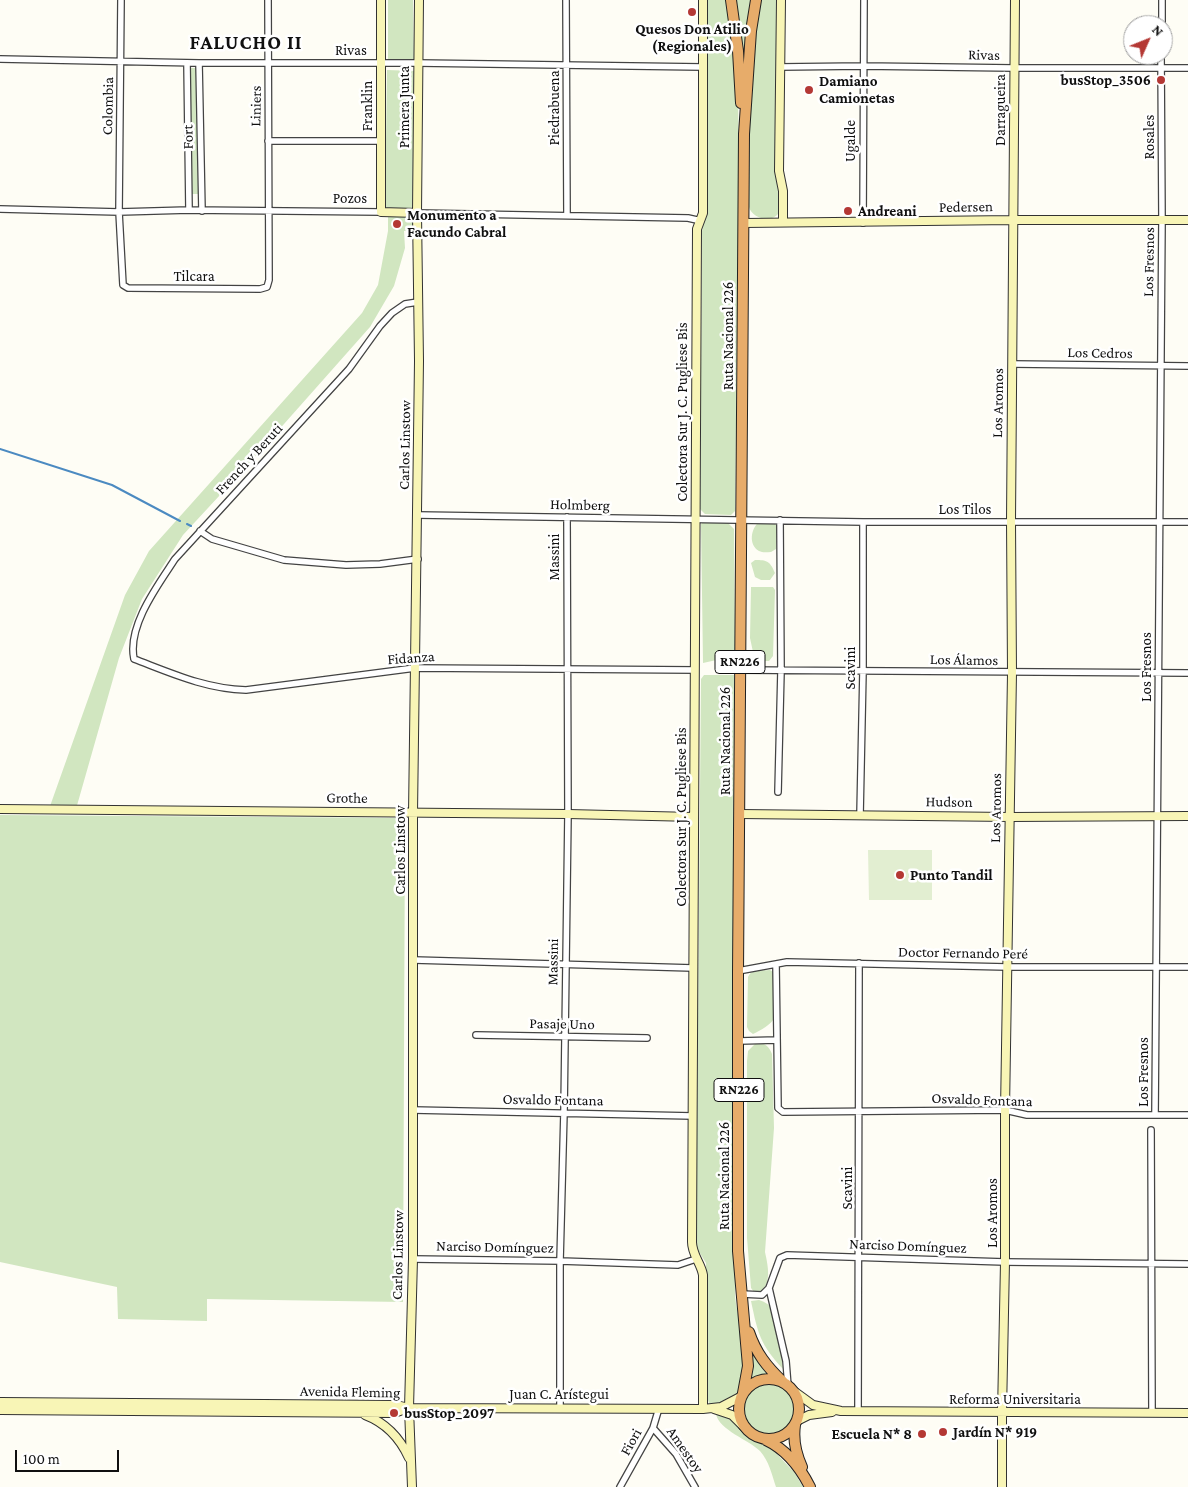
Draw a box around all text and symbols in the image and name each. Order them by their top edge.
marker: Quesos Don Atilio (Regionales) [686,6,698,18]
north arrow [1123,15,1173,65]
place label: Quesos Don Atilio (Regionales) [635,20,749,55]
text: N [1149,21,1167,39]
district label: FALUCHO II [188,31,304,55]
street label: Rivas [335,41,367,59]
street label: Rivas [968,46,1000,64]
street label: Primera Junta [395,66,413,148]
street label: Piedrabuena [545,70,563,146]
place label: busStop_3506 [1061,71,1151,89]
place label: Damiano Camionetas [819,72,895,107]
street label: Darragueira [991,74,1009,146]
marker: busStop_3506 [1155,74,1167,86]
street label: Colombia [98,77,118,135]
street label: Franklin [358,81,376,131]
marker: Damiano Camionetas [803,84,815,96]
street label: Liniers [247,85,265,127]
street label: Rosales [1140,115,1158,159]
street label: Ugalde [841,120,859,162]
street label: Fort [179,124,197,150]
street label: Pozos [333,189,367,207]
street label: Pedersen [939,198,993,216]
place label: Andreani [858,202,917,220]
marker: Andreani [842,205,854,217]
place label: Monumento a Facundo Cabral [407,206,506,241]
marker: Monumento a Facundo Cabral [391,218,403,230]
street label: Los Fresnos [1139,227,1159,297]
street label: Tilcara [173,267,215,285]
street label: Ruta Nacional 226 [719,282,737,390]
street label: Colectora Sur J. C. Pugliese Bis [673,322,691,502]
street label: Los Cedros [1067,343,1133,363]
street label: Los Aromos [988,368,1008,438]
street label: Carlos Linstow [395,400,415,490]
street label: French y Beruti [211,420,287,498]
street label: Holmberg [550,495,610,515]
street label: Los Tilos [939,500,991,518]
street label: Massini [545,533,563,581]
street label: Los Fresnos [1137,632,1155,702]
street label: Fidanza [387,647,435,669]
street label: Scavini [841,647,859,689]
road number: RN226 [715,650,765,674]
street label: Los Álamos [930,650,998,670]
street label: Ruta Nacional 226 [716,687,734,795]
street label: Colectora Sur J. C. Pugliese Bis [672,727,690,907]
street label: Los Aromos [986,773,1006,843]
street label: Grothe [326,789,368,807]
street label: Hudson [925,793,973,811]
street label: Carlos Linstow [391,805,409,895]
place label: Punto Tandil [910,866,993,884]
marker: Punto Tandil [894,869,906,881]
street label: Massini [544,938,562,986]
street label: Doctor Fernando Peré [898,943,1028,963]
street label: Pasaje Uno [529,1014,595,1034]
street label: Los Fresnos [1134,1037,1152,1107]
road number: RN226 [714,1078,764,1102]
street label: Osvaldo Fontana [931,1089,1033,1111]
street label: Osvaldo Fontana [502,1090,604,1110]
street label: Ruta Nacional 226 [715,1122,733,1230]
street label: Scavini [838,1167,856,1209]
street label: Los Aromos [983,1178,1001,1248]
street label: Carlos Linstow [388,1210,408,1300]
street label: Narciso Domínguez [849,1235,967,1257]
street label: Narciso Domínguez [436,1237,554,1257]
street label: Avenida Fleming [300,1382,400,1402]
street label: Juan C. Arístegui [509,1385,609,1403]
street label: Reforma Universitaria [949,1390,1081,1408]
place label: busStop_2097 [404,1404,494,1422]
marker: busStop_2097 [388,1407,400,1419]
street label: Amestoy [663,1423,707,1477]
place label: Jardín N* 919 [953,1423,1037,1441]
street label: Fiori [616,1425,646,1459]
place label: Escuela N* 8 [831,1425,912,1443]
marker: Jardín N* 919 [937,1426,949,1438]
marker: Escuela N* 8 [916,1428,928,1440]
scale bar [18,1440,121,1472]
text: 100 m [23,1451,60,1467]

